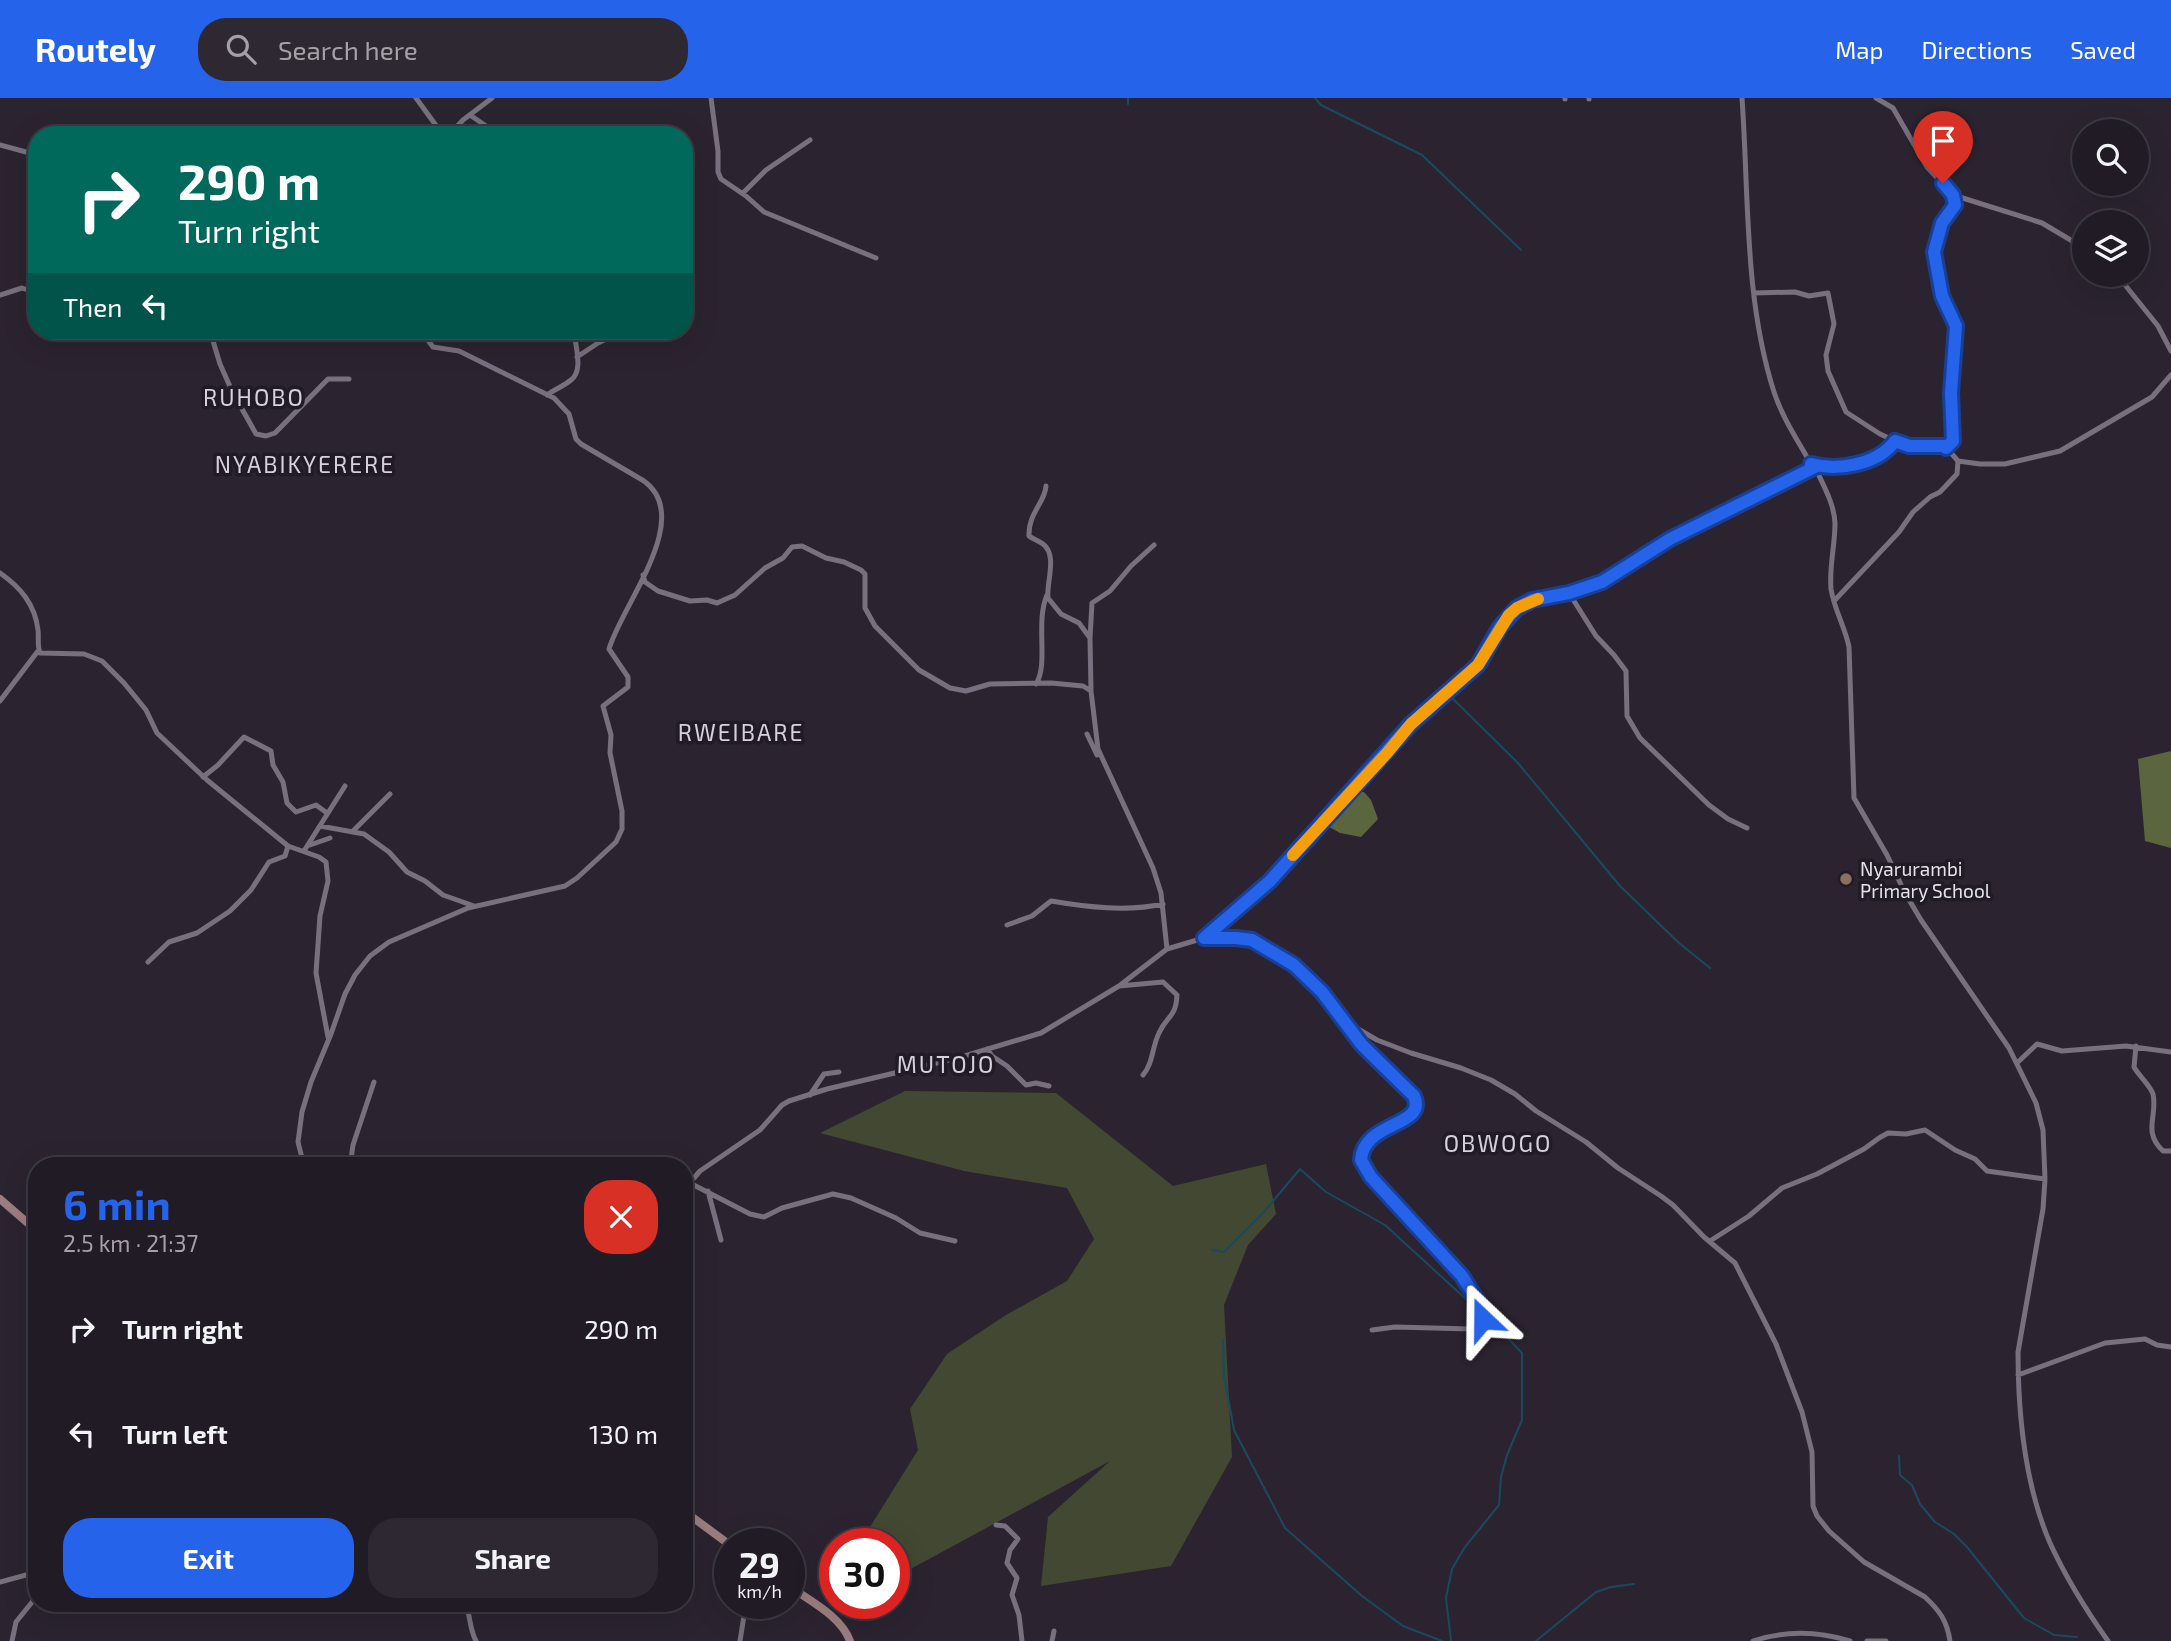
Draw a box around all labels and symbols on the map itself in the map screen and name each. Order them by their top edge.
pin [1913,111,1973,183]
district label: RUHOBO [203,383,305,411]
district label: NYABIKYERERE [215,450,395,478]
district label: RWEIBARE [678,718,804,746]
place label: Nyarurambi Primary School [1860,857,1991,902]
marker: Nyarurambi Primary School [1838,871,1854,887]
district label: MUTOJO [897,1050,995,1078]
district label: OBWOGO [1444,1129,1552,1157]
position arrow [1446,1282,1520,1356]
speed limit sign: 30 [819,1528,910,1619]

